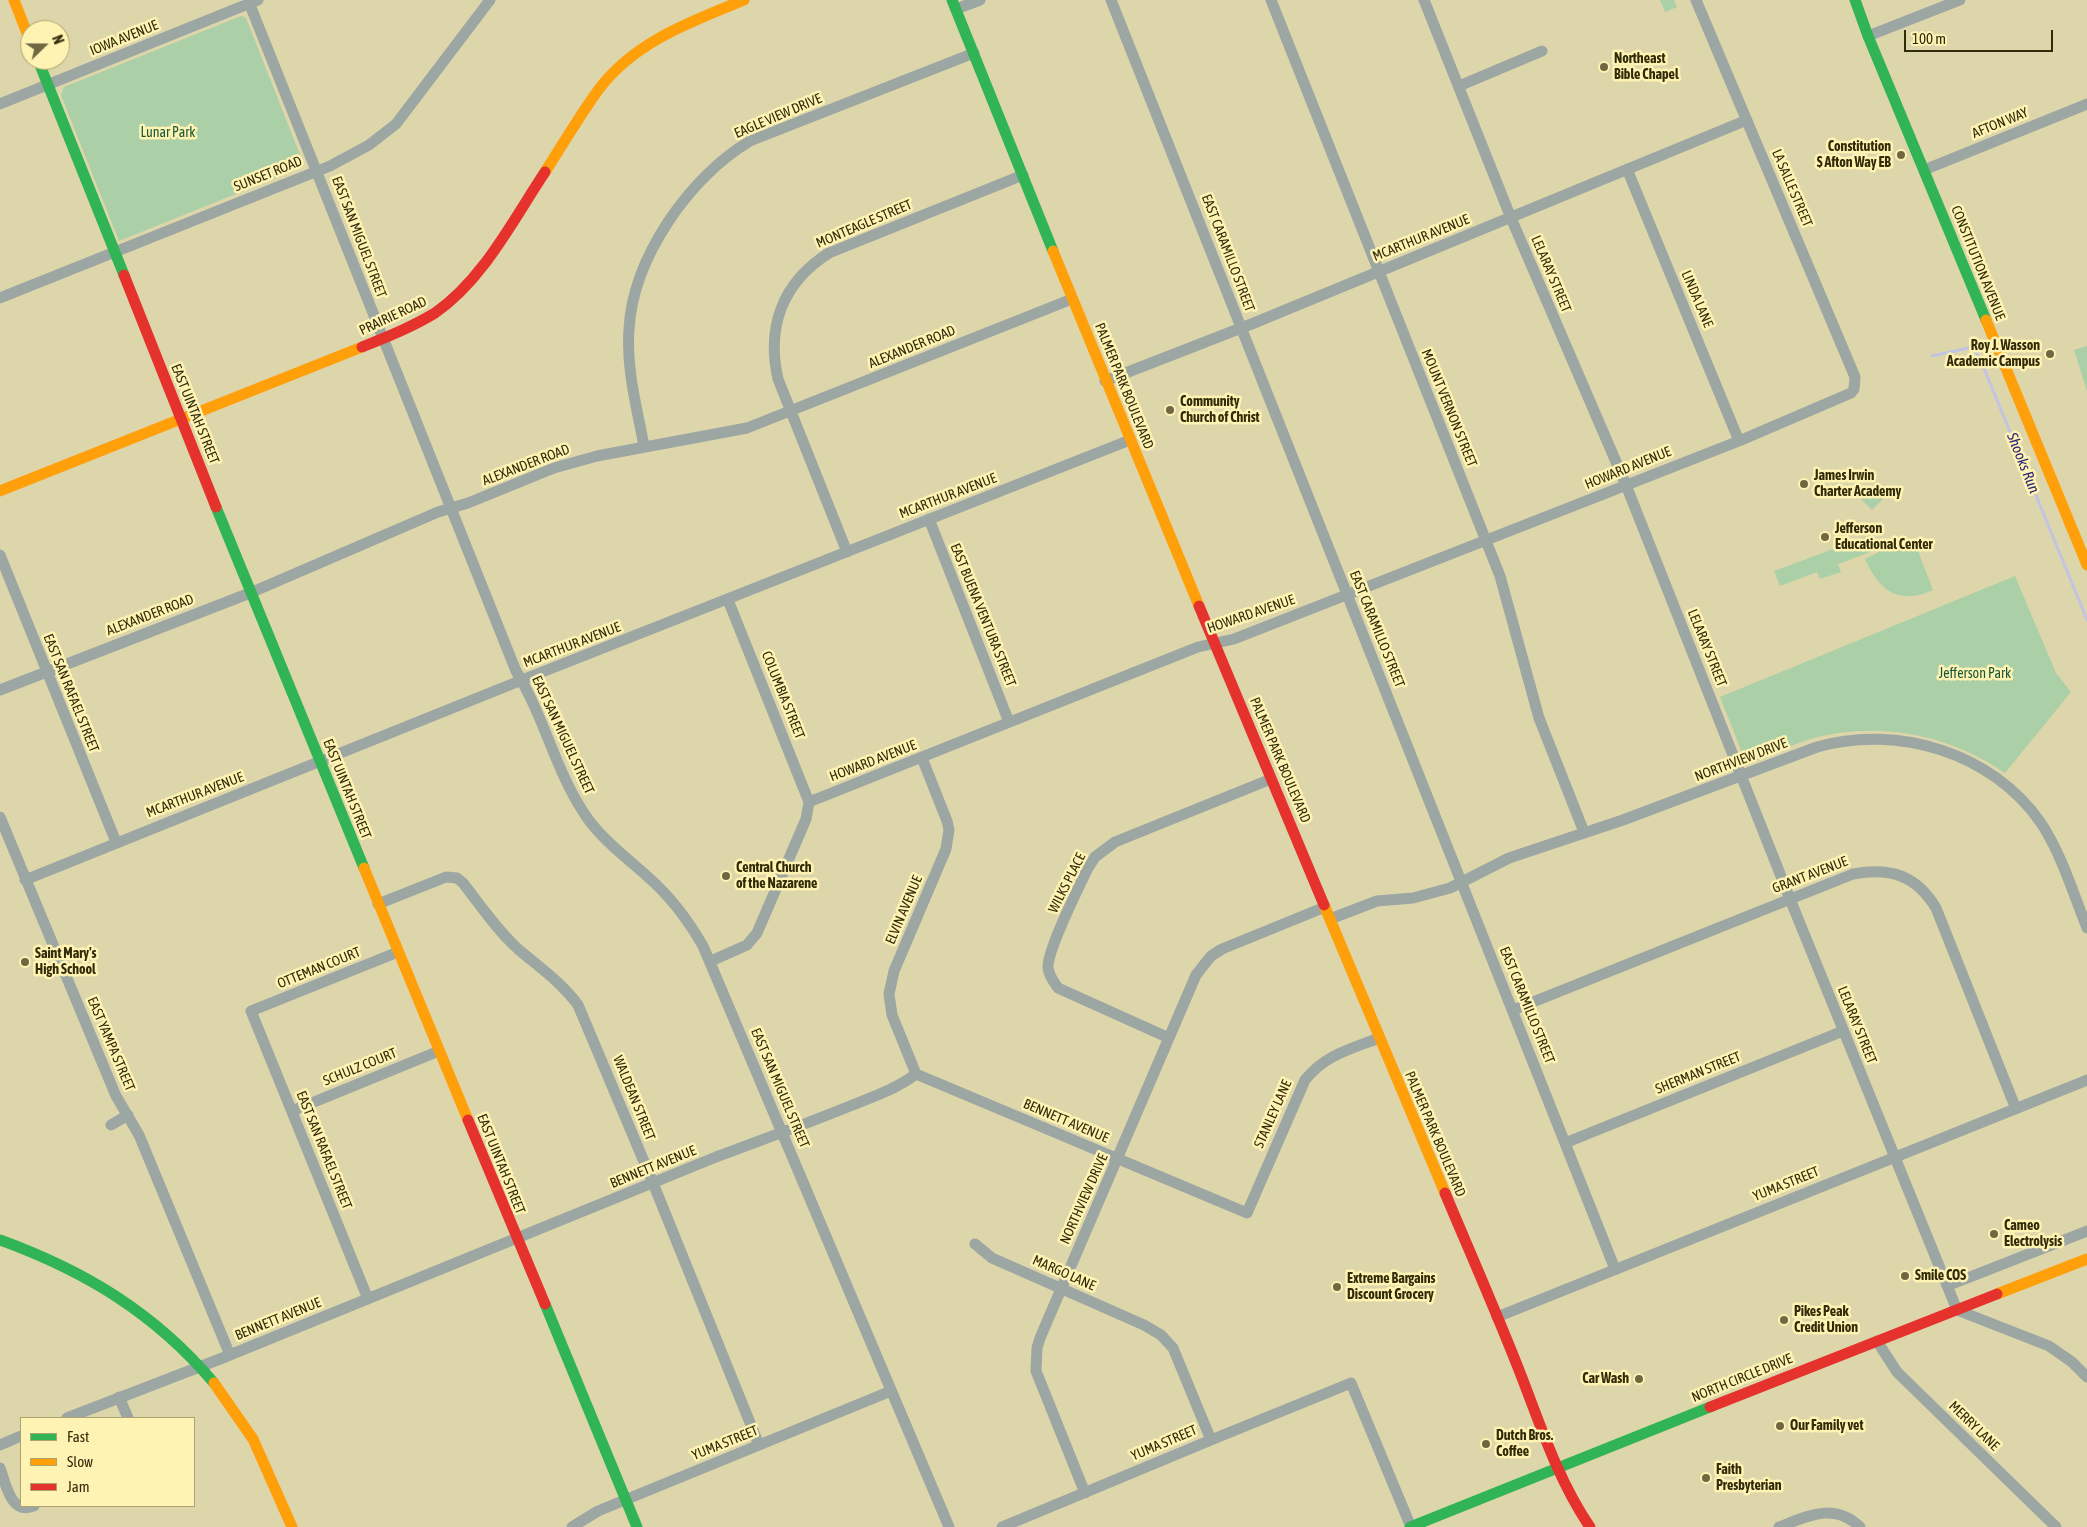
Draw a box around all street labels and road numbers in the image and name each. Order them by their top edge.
street label: IOWA AVENUE [87,17,161,59]
street label: EAGLE VIEW DRIVE [732,90,824,142]
street label: AFTON WAY [1970,104,2030,142]
street label: LA SALLE STREET [1768,147,1816,229]
street label: SUNSET ROAD [231,153,305,195]
street label: EAST SAN MIGUEL STREET [328,174,390,300]
street label: EAST CARAMILLO STREET [1198,192,1258,314]
street label: MONTEAGLE STREET [813,196,915,252]
street label: CONSTITUTION AVENUE [1947,203,2009,323]
street label: MCARTHUR AVENUE [1370,211,1472,265]
street label: LELARAY STREET [1527,233,1575,315]
street label: LINDA LANE [1677,268,1717,330]
street label: PRAIRIE ROAD [357,293,429,339]
street label: PALMER PARK BOULEVARD [1091,320,1157,452]
street label: ALEXANDER ROAD [866,322,958,372]
street label: MOUNT VERNON STREET [1418,347,1480,469]
street label: EAST UINTAH STREET [167,362,223,466]
street label: ALEXANDER ROAD [480,441,572,489]
street label: HOWARD AVENUE [1582,443,1674,493]
street label: MCARTHUR AVENUE [897,470,999,522]
street label: EAST BUENA VENTURA STREET [947,541,1019,689]
street label: EAST CARAMILLO STREET [1346,568,1408,690]
street label: ALEXANDER ROAD [104,591,196,639]
street label: HOWARD AVENUE [1205,591,1297,637]
street label: LELARAY STREET [1684,607,1730,689]
street label: MCARTHUR AVENUE [521,619,623,671]
street label: EAST SAN RAFAEL STREET [40,631,102,755]
street label: COLUMBIA STREET [758,649,808,741]
street label: EAST SAN MIGUEL STREET [528,673,598,797]
street label: PALMER PARK BOULEVARD [1246,695,1314,825]
street label: NORTHVIEW DRIVE [1693,735,1789,785]
street label: EAST UINTAH STREET [319,737,375,841]
street label: HOWARD AVENUE [827,737,919,785]
street label: MCARTHUR AVENUE [144,769,246,821]
street label: WILKS PLACE [1045,850,1089,916]
street label: GRANT AVENUE [1770,853,1850,897]
street label: ELVIN AVENUE [882,873,926,947]
street label: OTTEMAN COURT [275,944,363,992]
street label: EAST CARAMILLO STREET [1496,944,1558,1066]
street label: LELARAY STREET [1834,984,1880,1066]
street label: EAST YAMPA STREET [84,994,138,1094]
street label: EAST SAN MIGUEL STREET [747,1025,813,1151]
street label: SCHULZ COURT [321,1045,399,1089]
street label: SHERMAN STREET [1653,1048,1743,1098]
street label: WALDEAN STREET [609,1053,659,1143]
street label: PALMER PARK BOULEVARD [1401,1069,1469,1199]
street label: STANLEY LANE [1251,1077,1295,1151]
street label: EAST SAN RAFAEL STREET [293,1088,355,1212]
street label: BENNETT AVENUE [1021,1095,1111,1147]
street label: EAST UINTAH STREET [473,1112,529,1216]
street label: BENNETT AVENUE [608,1142,698,1192]
street label: NORTHVIEW DRIVE [1057,1151,1111,1247]
street label: YUMA STREET [1751,1163,1821,1205]
street label: MARGO LANE [1030,1252,1098,1294]
street label: BENNETT AVENUE [233,1294,323,1344]
street label: NORTH CIRCLE DRIVE [1689,1350,1795,1406]
street label: MERRY LANE [1945,1398,2003,1454]
street label: YUMA STREET [690,1422,760,1464]
street label: YUMA STREET [1129,1422,1199,1464]

